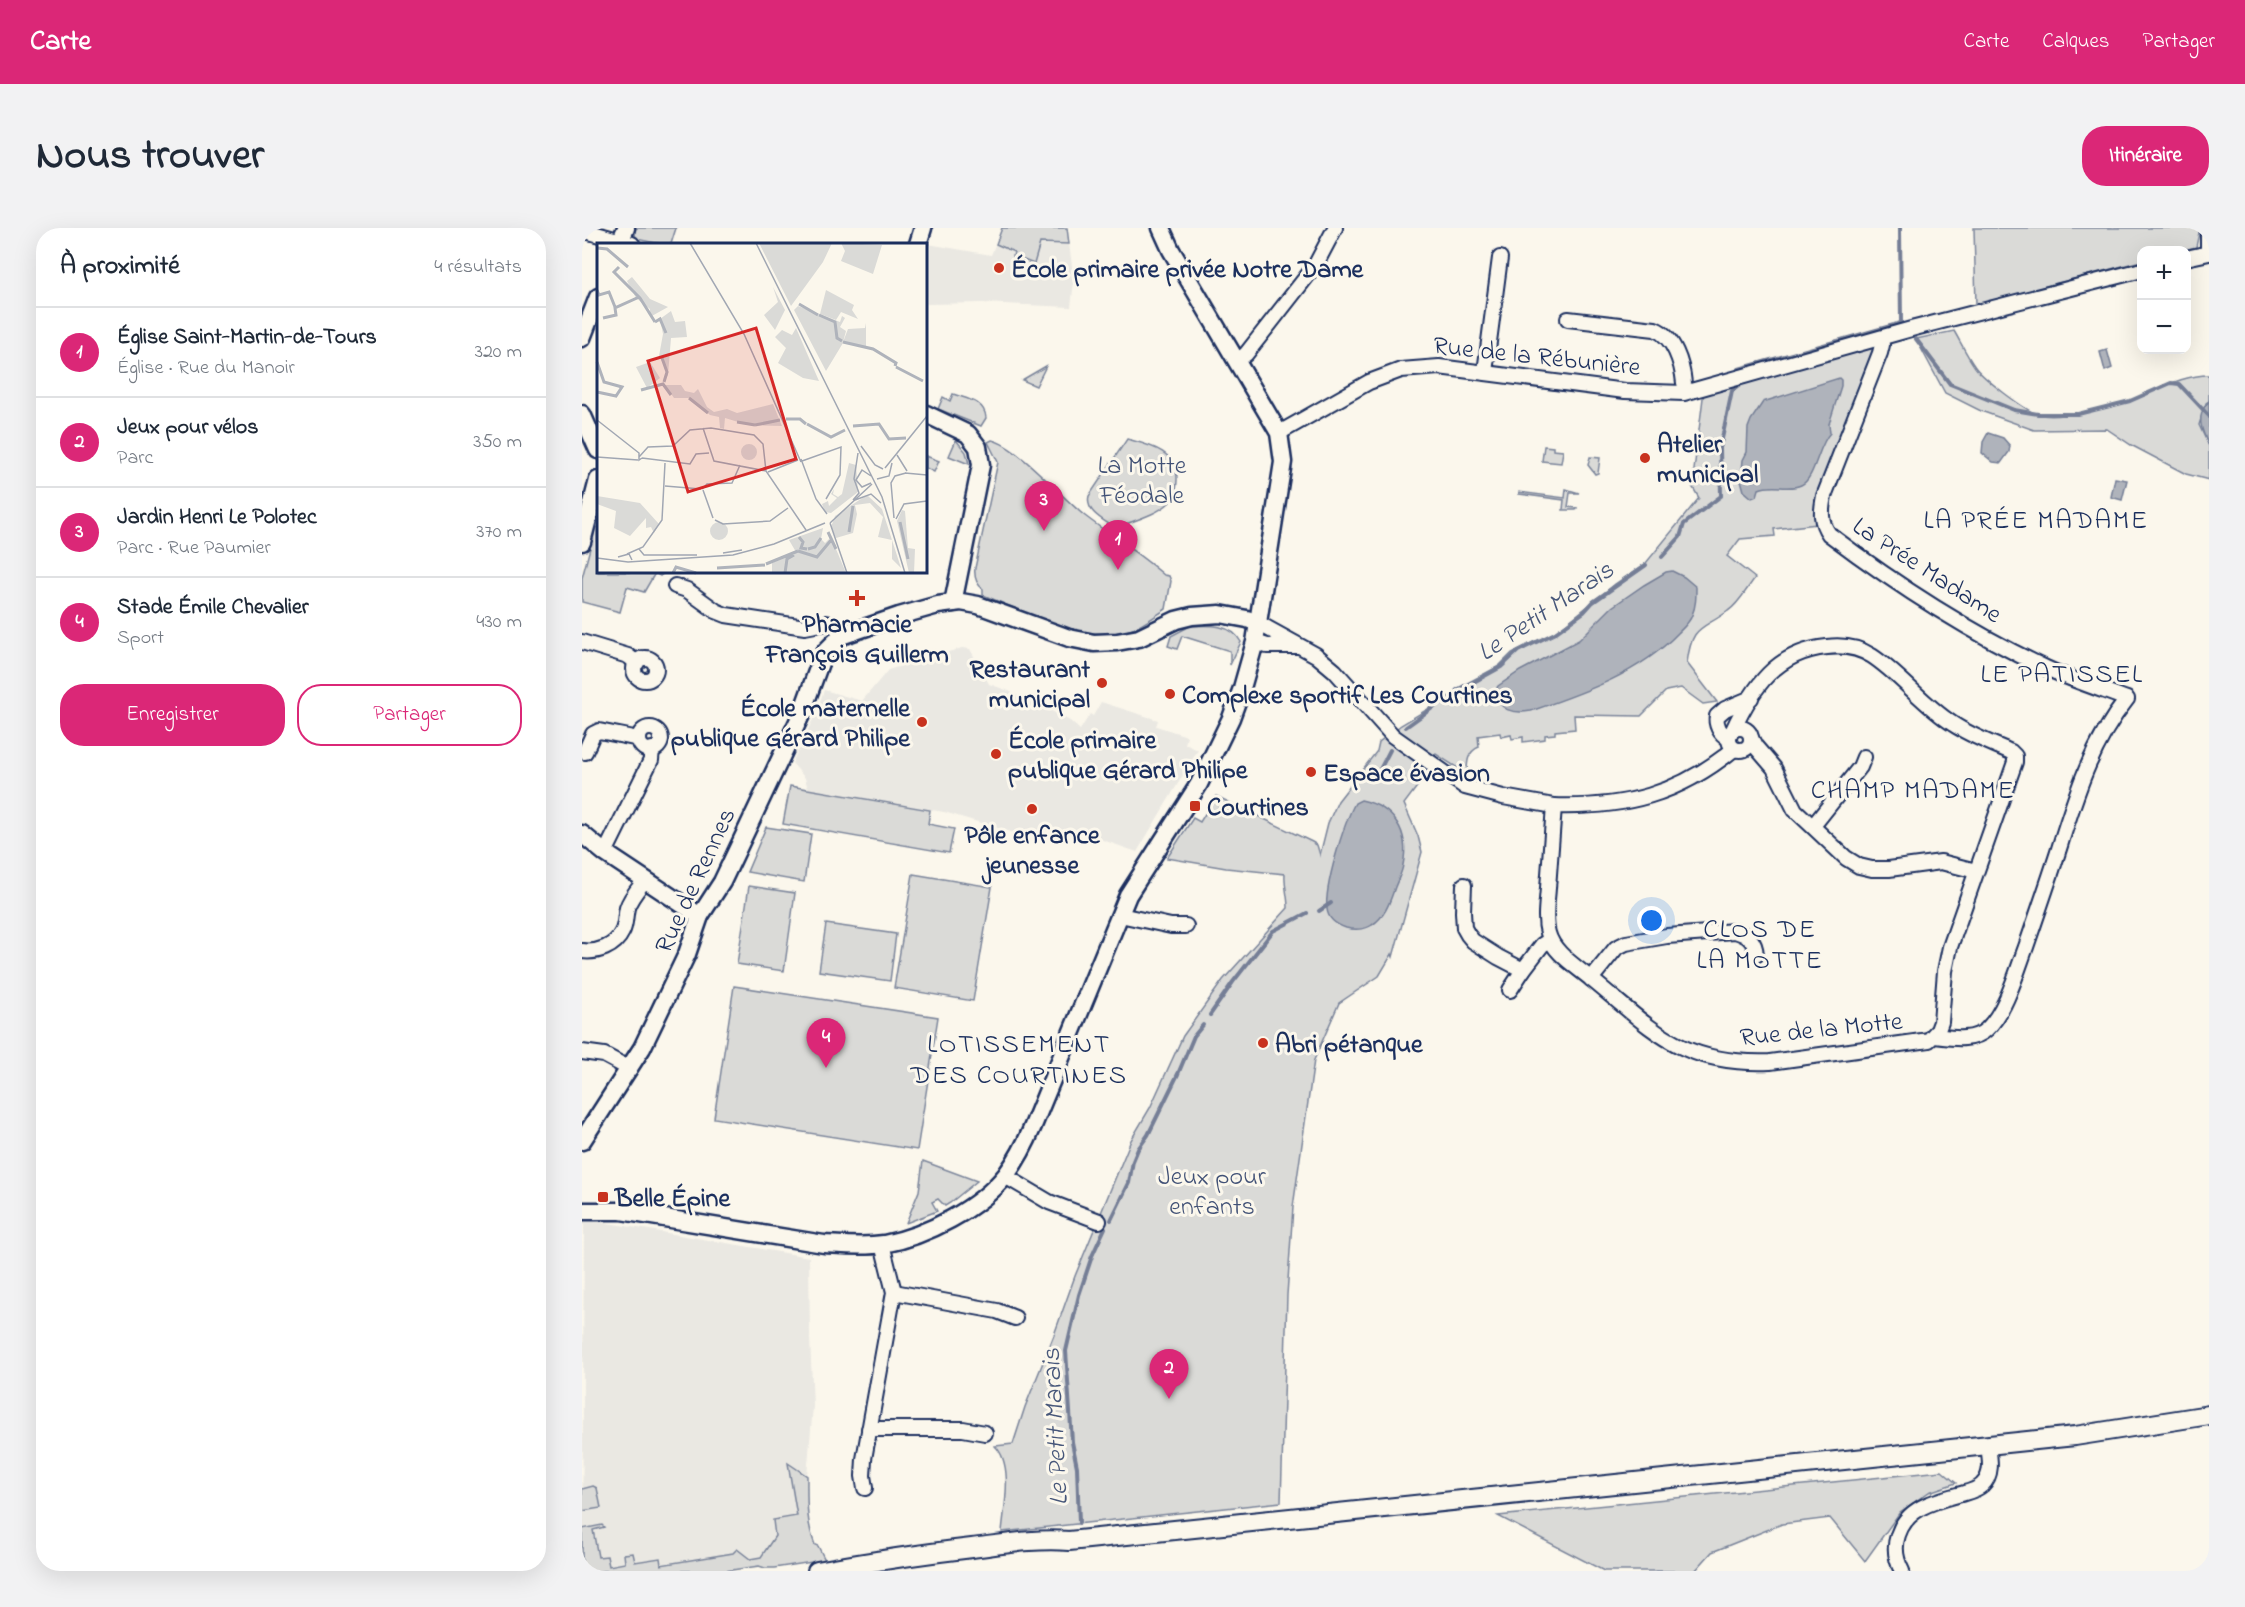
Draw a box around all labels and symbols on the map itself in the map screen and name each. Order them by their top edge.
inset map [597,243,927,573]
place label: École primaire privée Notre Dame [1011,252,1365,290]
marker: École primaire privée Notre Dame [992,261,1006,275]
street label: Rue de la Rébunière [1431,328,1643,388]
place label: Atelier municipal [1657,427,1758,495]
park label: La Motte Féodale [1098,448,1187,516]
marker: Atelier municipal [1638,451,1652,465]
pin: 3 [1024,482,1064,531]
district label: LA PRÉE MADAME [1923,502,2149,541]
street label: La Prée Madame [1844,509,2009,634]
pin: 1 [1098,520,1138,570]
water label: Le Petit Marais [1470,552,1623,672]
marker: Pharmacie François Guillerm [850,591,864,605]
place label: Pharmacie François Guillerm [763,607,949,675]
place label: Restaurant municipal [970,652,1090,720]
district label: LE PATISSEL [1980,656,2144,695]
marker: Restaurant municipal [1095,676,1109,690]
place label: Complexe sportif Les Courtines [1182,678,1513,716]
marker: Complexe sportif Les Courtines [1163,687,1177,701]
place label: École maternelle publique Gérard Philipe [671,691,911,759]
marker: École maternelle publique Gérard Philipe [915,715,929,729]
place label: École primaire publique Gérard Philipe [1008,723,1249,791]
marker: École primaire publique Gérard Philipe [989,747,1003,761]
place label: Espace évasion [1323,756,1490,794]
marker: Espace évasion [1304,765,1318,779]
district label: CHAMP MADAME [1811,772,2015,811]
place label: Courtines [1207,790,1309,828]
marker: Courtines [1188,799,1202,813]
street label: Rue de Rennes [646,802,747,960]
marker: Pôle enfance jeunesse [1025,802,1039,816]
place label: Pôle enfance jeunesse [964,818,1101,886]
your location [1637,906,1666,935]
district label: CLOS DE LA MOTTE [1697,911,1823,981]
street label: Rue de la Motte [1738,1004,1905,1058]
pin: 4 [806,1018,846,1068]
district label: LOTISSEMENT DES COURTINES [909,1026,1128,1096]
place label: Abri pétanque [1275,1027,1424,1065]
marker: Abri pétanque [1256,1036,1270,1050]
park label: Jeux pour enfants [1158,1159,1267,1227]
place label: Belle Épine [614,1181,731,1219]
marker: Belle Épine [596,1190,610,1204]
water label: Le Petit Marais [1033,1347,1080,1506]
pin: 2 [1150,1350,1188,1399]

